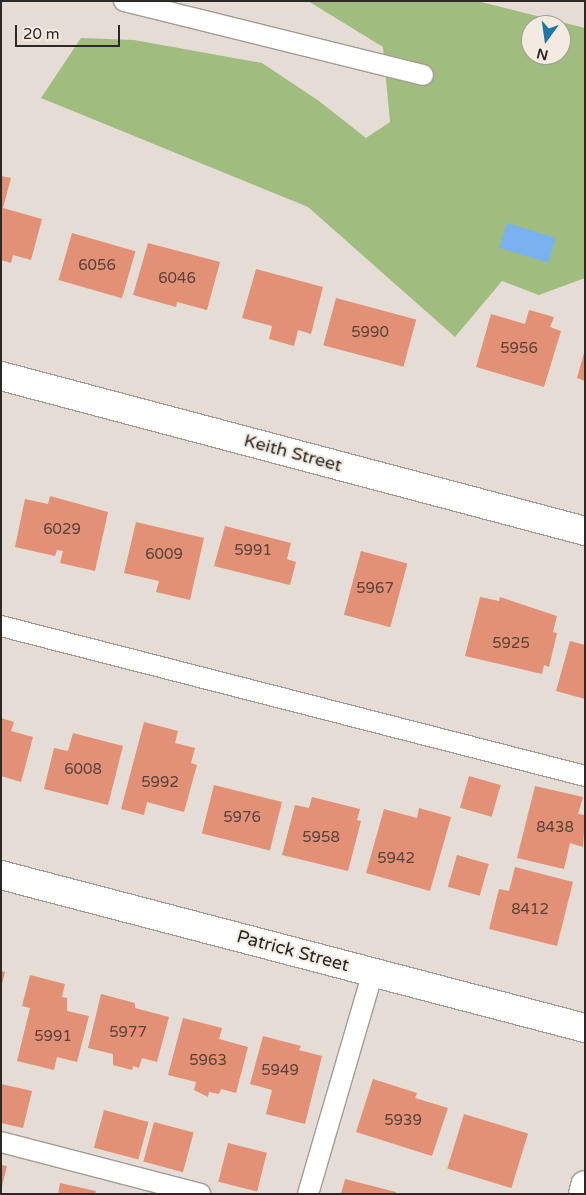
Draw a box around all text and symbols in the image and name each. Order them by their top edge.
scale bar [18,15,122,47]
north arrow [521,15,571,65]
text: 20 m [23,25,60,43]
text: N [535,44,550,64]
house number: 6056 [78,257,116,275]
house number: 6046 [158,270,196,288]
house number: 5990 [351,324,389,342]
house number: 5956 [500,340,538,358]
street label: Keith Street [242,430,344,476]
house number: 6029 [43,521,81,539]
house number: 5991 [234,542,272,560]
house number: 6009 [145,546,183,564]
house number: 5967 [356,580,394,598]
house number: 5925 [492,635,530,653]
house number: 6008 [64,761,102,779]
house number: 5992 [141,774,179,792]
house number: 5976 [223,809,261,827]
house number: 8438 [536,819,574,837]
house number: 5958 [302,829,340,847]
house number: 5942 [377,850,415,868]
house number: 8412 [511,901,549,919]
street label: Patrick Street [235,926,351,976]
house number: 5977 [109,1024,147,1042]
house number: 5991 [34,1028,72,1046]
house number: 5963 [189,1052,227,1070]
house number: 5949 [261,1062,299,1080]
house number: 5939 [384,1112,422,1130]

